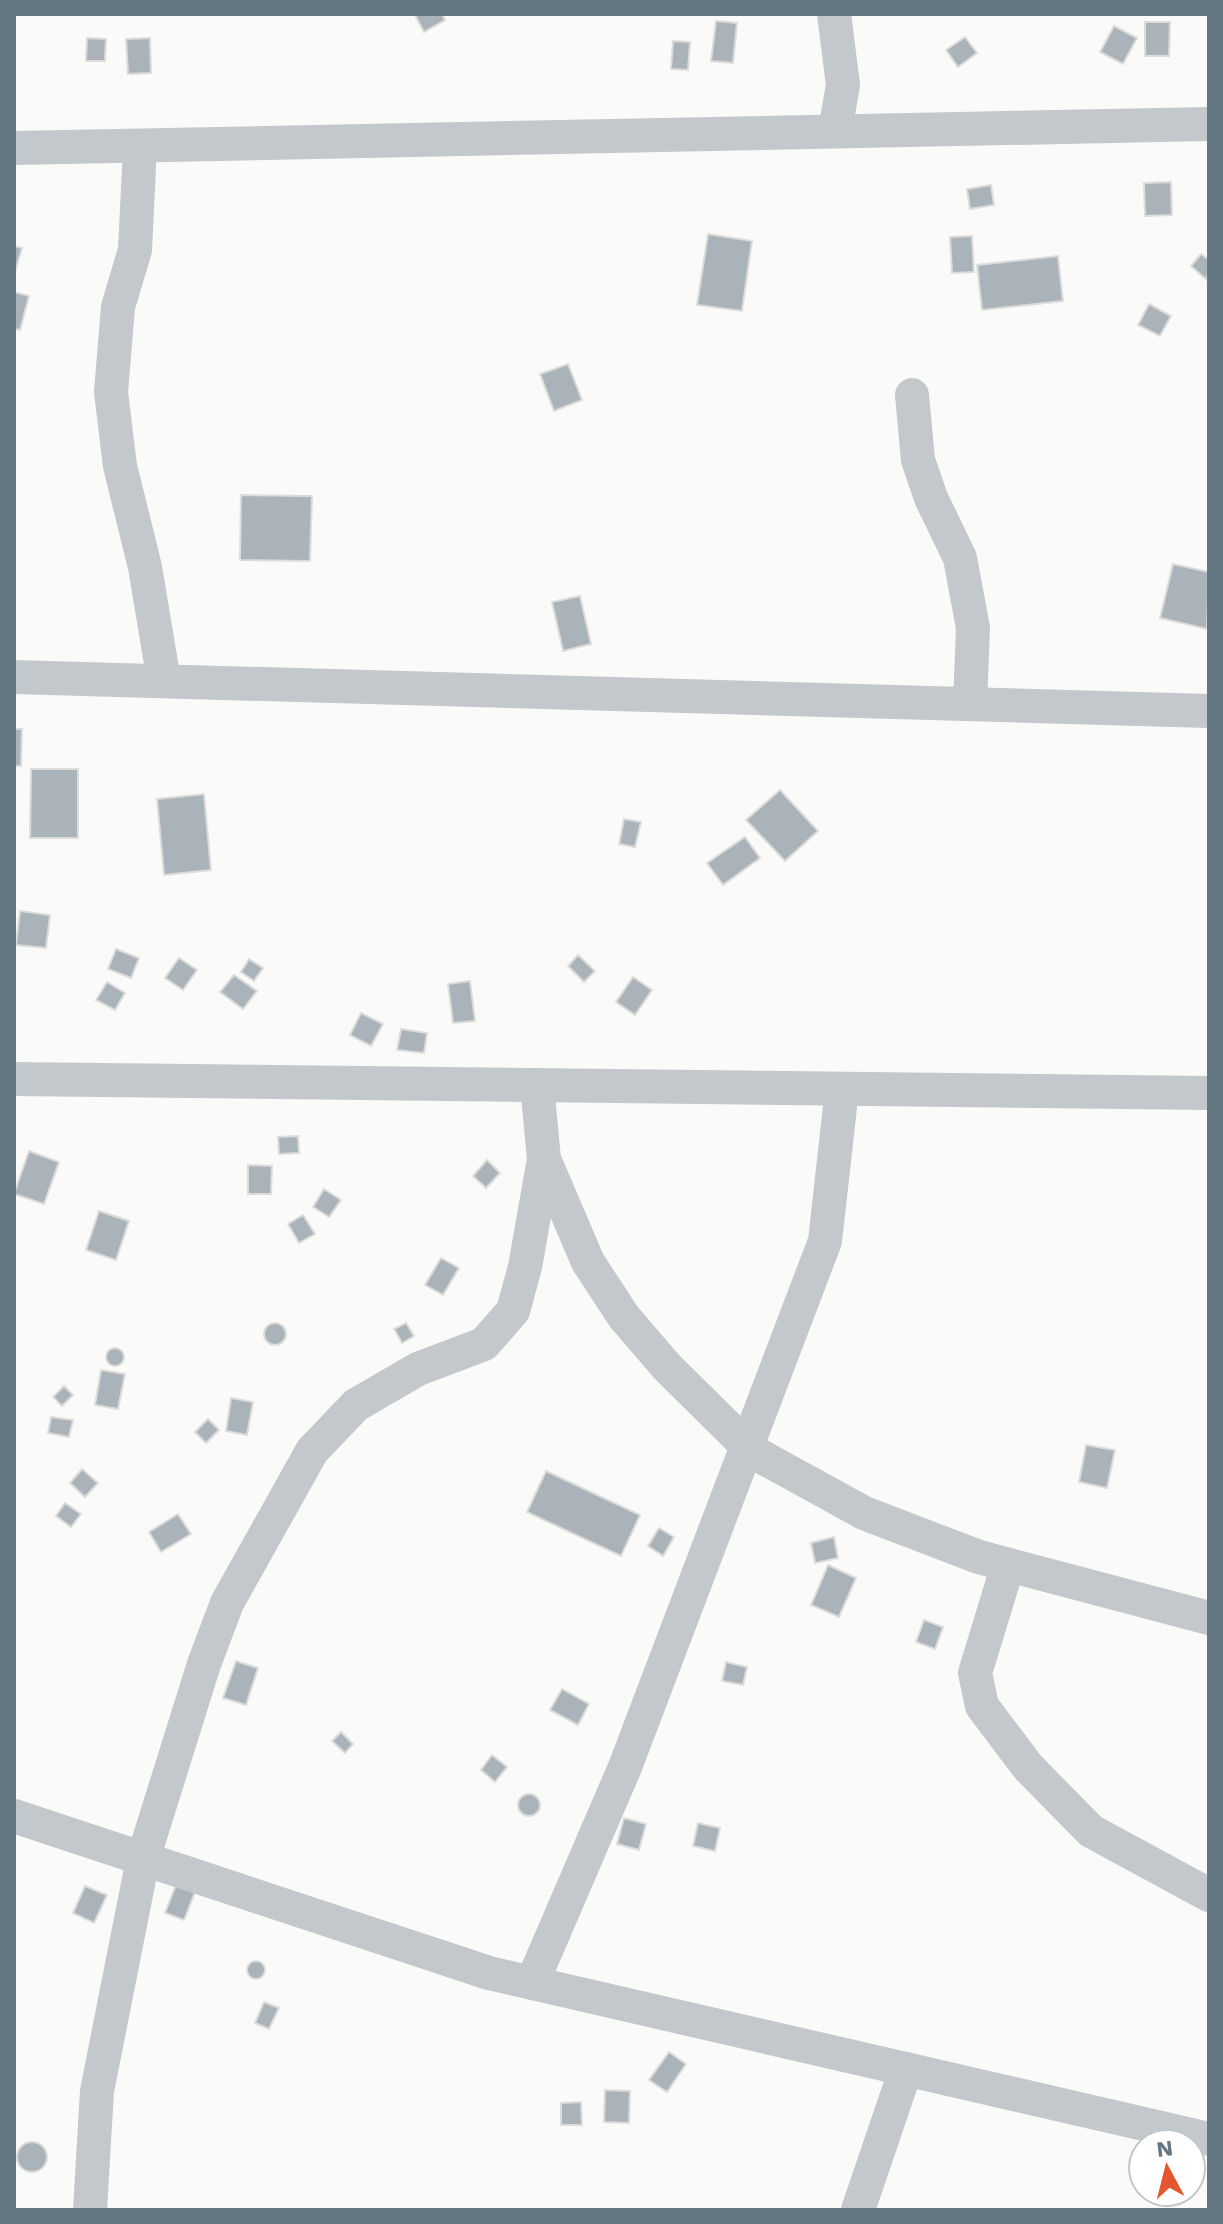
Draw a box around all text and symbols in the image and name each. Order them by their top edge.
north arrow [1127,2128,1207,2208]
text: N [1155,2135,1174,2162]

